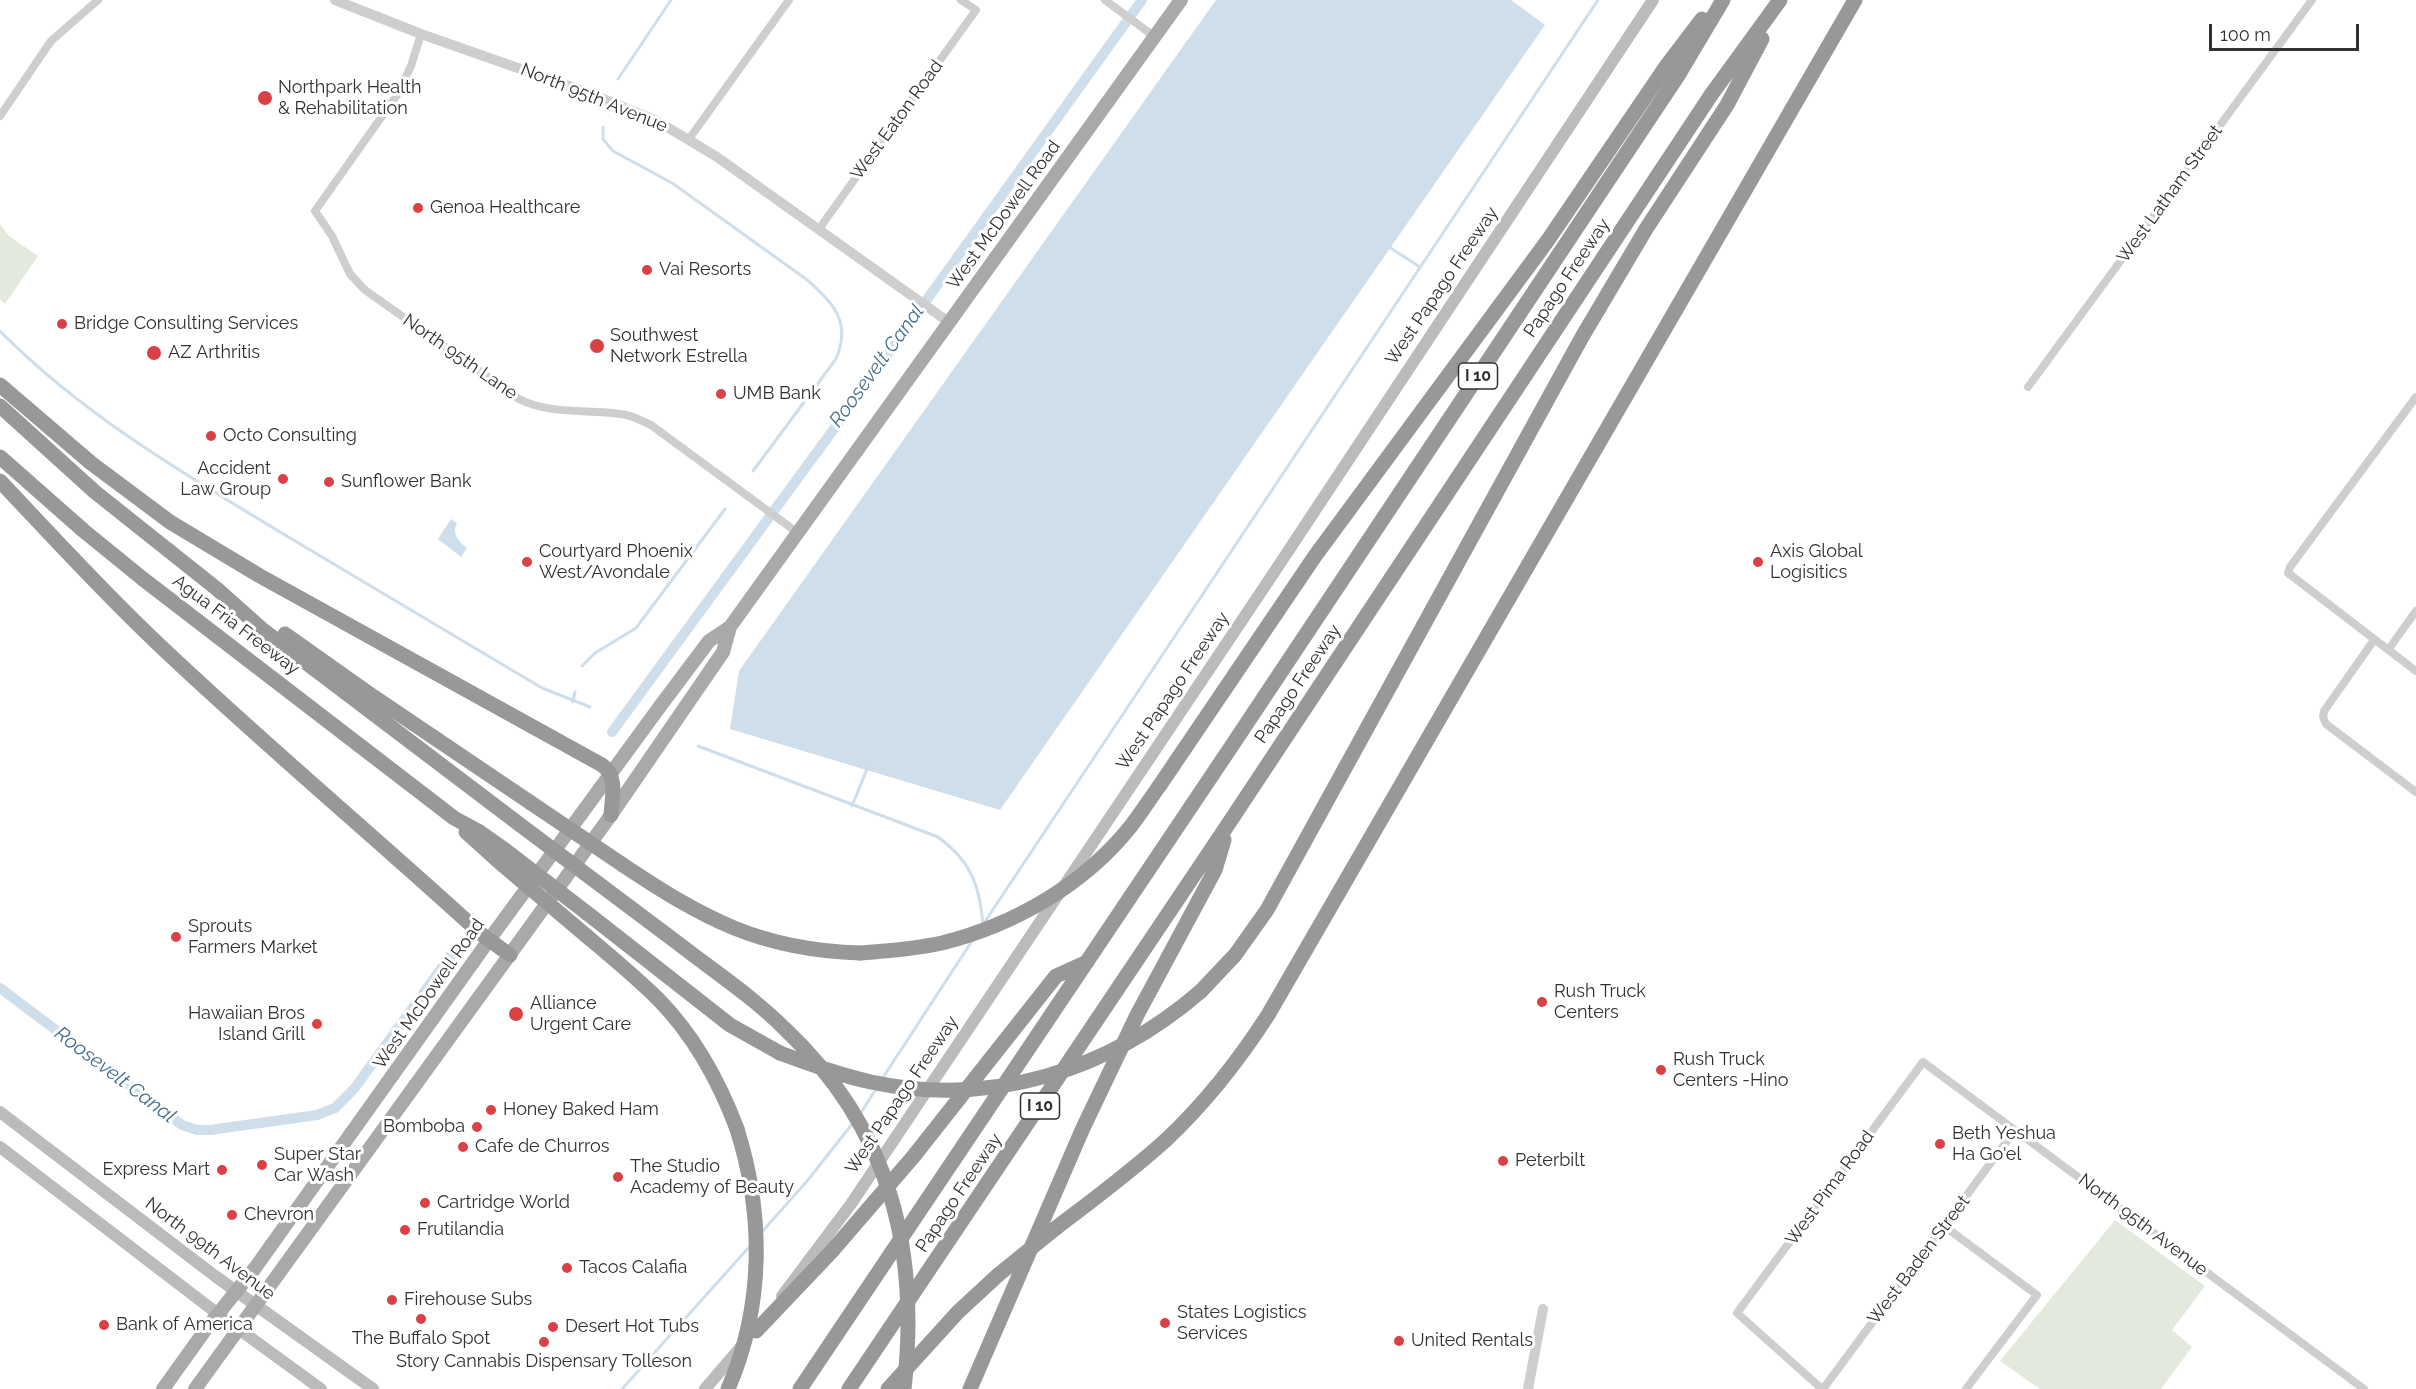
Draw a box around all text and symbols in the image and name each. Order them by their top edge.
scale bar [2212,12,2362,50]
text: 100 m [2220,24,2271,45]
street label: West Eaton Road [846,56,948,184]
street label: North 95th Avenue [517,59,671,137]
place label: Northpark Health & Rehabilitation [278,77,422,119]
marker: Northpark Health & Rehabilitation [256,89,274,107]
street label: West Latham Street [2113,121,2227,267]
street label: West McDowell Road [943,136,1065,294]
place label: Genoa Healthcare [430,197,580,219]
marker: Genoa Healthcare [411,201,425,215]
street label: West Papago Freeway [1381,203,1503,369]
street label: Papago Freeway [1519,214,1615,342]
place label: Vai Resorts [659,259,751,281]
marker: Vai Resorts [640,263,654,277]
water label: Roosevelt Canal [825,300,929,432]
street label: North 95th Lane [399,310,521,404]
place label: Bridge Consulting Services [74,313,298,335]
marker: Bridge Consulting Services [55,317,69,331]
place label: Southwest Network Estrella [610,325,748,368]
marker: Southwest Network Estrella [588,337,606,355]
place label: AZ Arthritis [168,342,260,364]
marker: AZ Arthritis [145,344,163,362]
road number: I 10 [1458,363,1498,389]
place label: UMB Bank [733,383,821,405]
marker: UMB Bank [714,387,728,401]
place label: Octo Consulting [223,425,357,447]
marker: Octo Consulting [204,429,218,443]
place label: Accident Law Group [180,458,271,500]
place label: Sunflower Bank [341,471,472,493]
marker: Accident Law Group [276,472,290,486]
marker: Sunflower Bank [322,475,336,489]
place label: Courtyard Phoenix West/Avondale [539,541,693,584]
place label: Axis Global Logisitics [1770,541,1863,584]
marker: Courtyard Phoenix West/Avondale [520,555,534,569]
marker: Axis Global Logisitics [1751,555,1765,569]
street label: Agua Fria Freeway [168,570,304,680]
street label: West Papago Freeway [1112,608,1234,774]
street label: Papago Freeway [1250,620,1346,748]
street label: West McDowell Road [369,915,489,1073]
place label: Sprouts Farmers Market [188,916,318,958]
marker: Sprouts Farmers Market [169,930,183,944]
place label: Rush Truck Centers [1554,981,1646,1024]
place label: Alliance Urgent Care [530,993,631,1036]
marker: Rush Truck Centers [1535,995,1549,1009]
place label: Hawaiian Bros Island Grill [188,1003,305,1046]
marker: Alliance Urgent Care [507,1005,525,1023]
street label: West Papago Freeway [841,1012,963,1178]
marker: Hawaiian Bros Island Grill [310,1017,324,1031]
water label: Roosevelt Canal [50,1022,180,1128]
place label: Rush Truck Centers -Hino [1673,1049,1788,1092]
marker: Rush Truck Centers -Hino [1654,1063,1668,1077]
road number: I 10 [1020,1093,1060,1119]
place label: Honey Baked Ham [503,1099,659,1121]
marker: Honey Baked Ham [484,1103,498,1117]
place label: Bomboba [383,1116,465,1138]
marker: Bomboba [470,1120,484,1134]
place label: Beth Yeshua Ha Go'el [1952,1123,2056,1166]
street label: West Pima Road [1781,1126,1879,1250]
street label: Papago Freeway [911,1129,1007,1257]
place label: Cafe de Churros [475,1136,610,1158]
marker: Beth Yeshua Ha Go'el [1933,1137,1947,1151]
marker: Cafe de Churros [456,1140,470,1154]
place label: Super Star Car Wash [274,1144,361,1186]
place label: Peterbilt [1515,1150,1585,1172]
marker: Peterbilt [1496,1154,1510,1168]
place label: The Studio Academy of Beauty [630,1156,794,1198]
marker: Super Star Car Wash [255,1158,269,1172]
place label: Express Mart [102,1159,210,1181]
marker: Express Mart [215,1163,229,1177]
street label: North 95th Avenue [2074,1169,2212,1281]
marker: The Studio Academy of Beauty [611,1170,625,1184]
street label: West Baden Street [1863,1191,1975,1329]
place label: Cartridge World [437,1192,570,1214]
street label: North 99th Avenue [141,1193,279,1305]
marker: Cartridge World [418,1196,432,1210]
place label: Chevron [244,1204,314,1226]
marker: Chevron [225,1208,239,1222]
place label: Frutilandia [417,1219,504,1241]
marker: Frutilandia [398,1223,412,1237]
place label: Tacos Calafia [579,1257,687,1279]
marker: Tacos Calafia [560,1261,574,1275]
place label: Firehouse Subs [404,1289,532,1311]
marker: Firehouse Subs [385,1293,399,1307]
place label: States Logistics Services [1177,1302,1307,1344]
marker: The Buffalo Spot [414,1312,428,1326]
place label: Bank of America [116,1314,253,1336]
place label: Desert Hot Tubs [565,1316,699,1338]
marker: States Logistics Services [1158,1316,1172,1330]
marker: Bank of America [97,1318,111,1332]
marker: Desert Hot Tubs [546,1320,560,1334]
place label: The Buffalo Spot [352,1328,490,1350]
place label: United Rentals [1411,1330,1533,1352]
marker: United Rentals [1392,1334,1406,1348]
marker: Story Cannabis Dispensary Tolleson [537,1335,551,1349]
place label: Story Cannabis Dispensary Tolleson [396,1351,692,1373]

